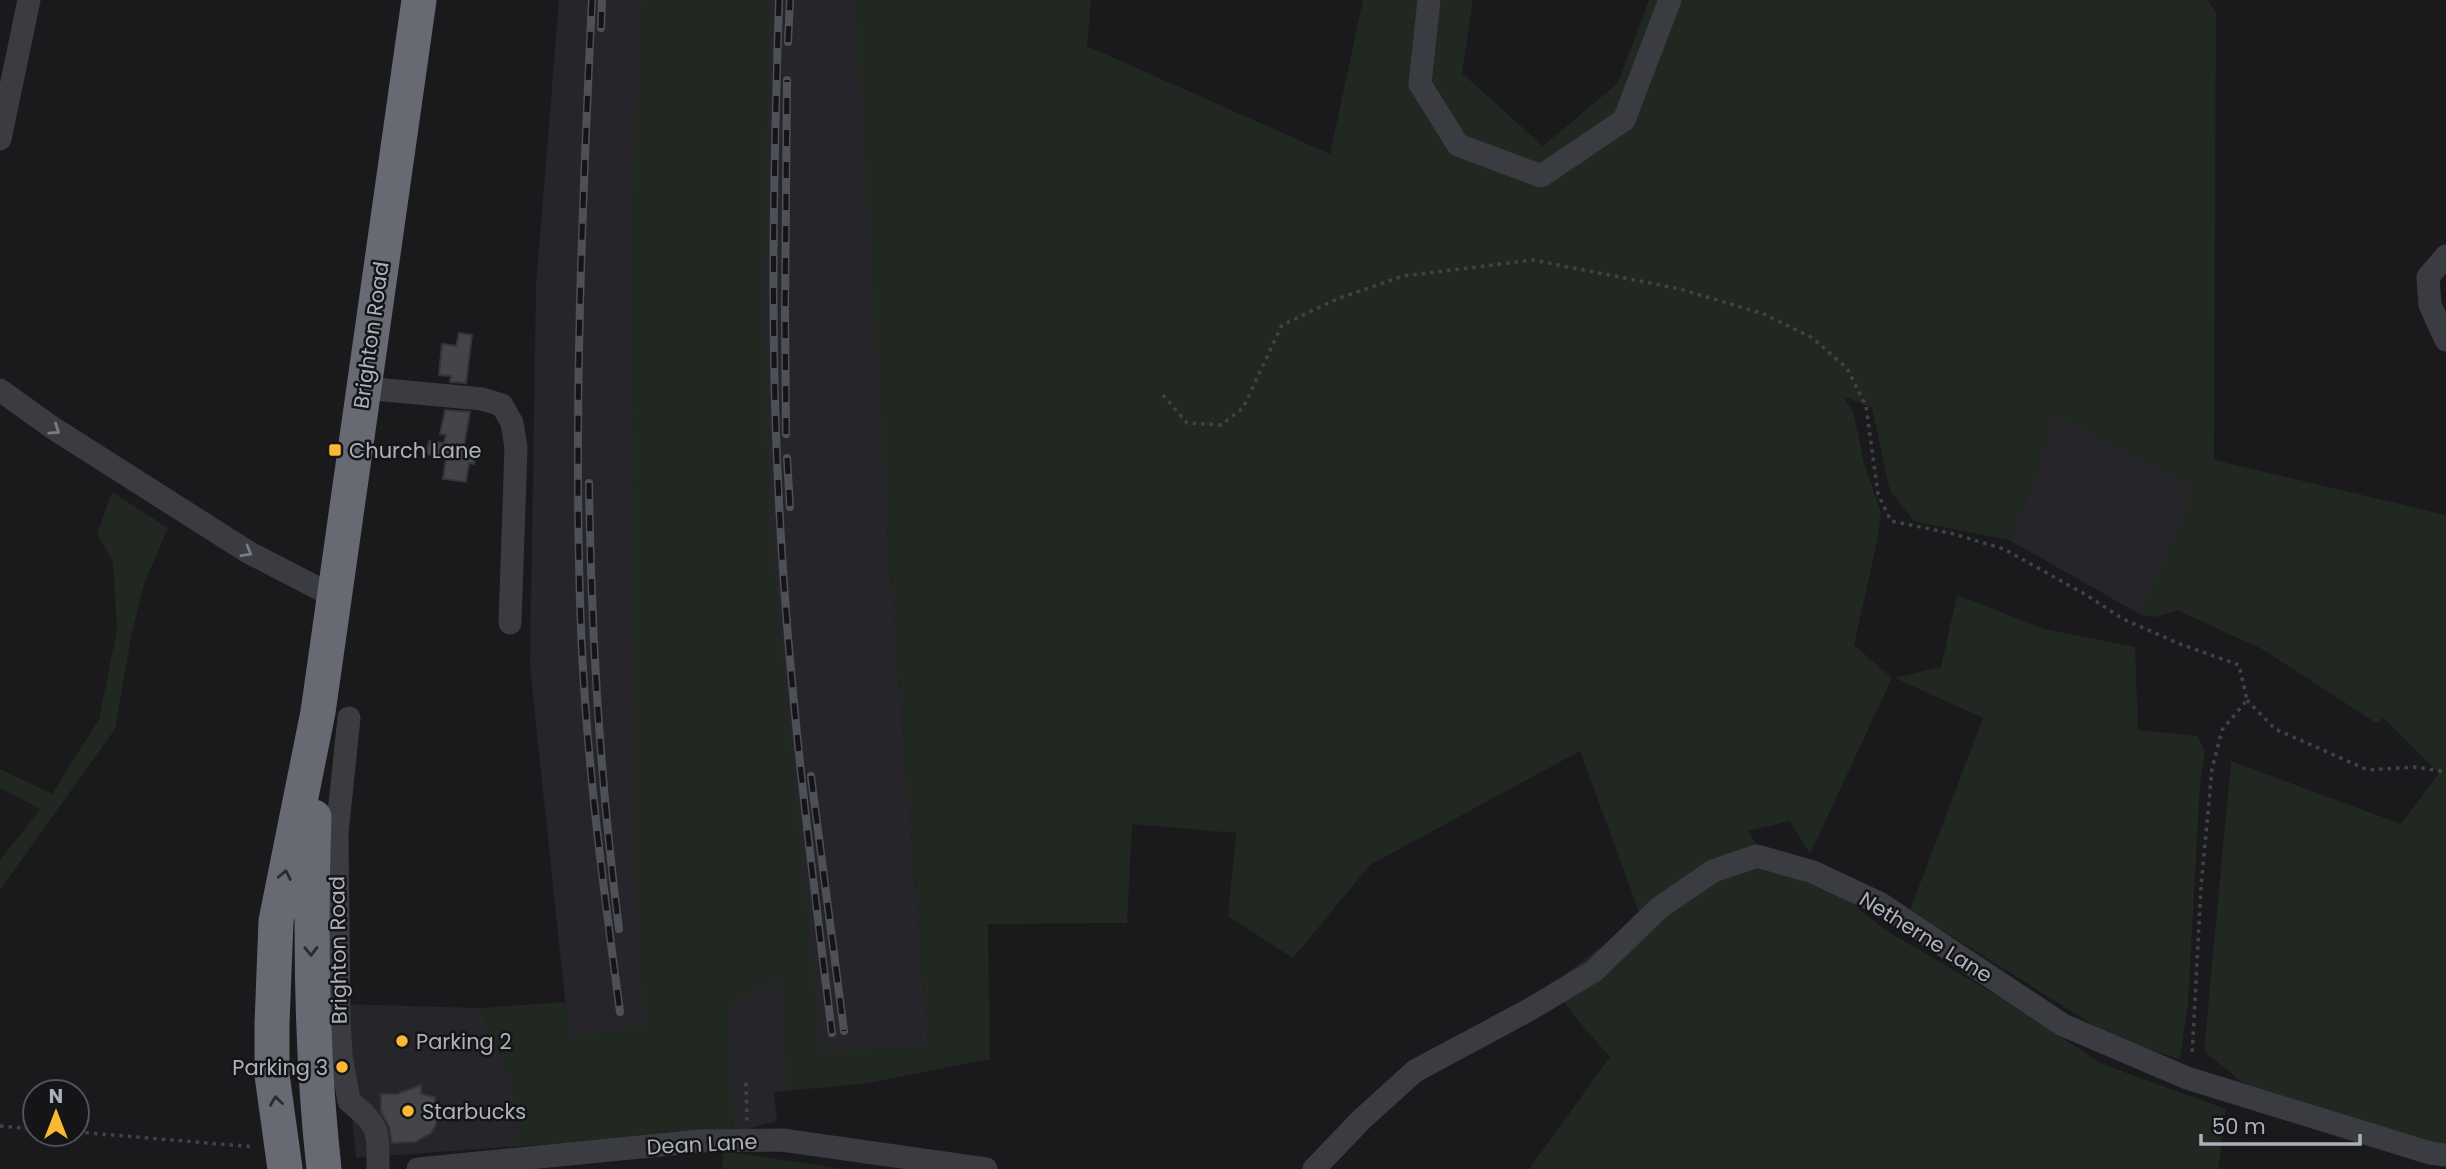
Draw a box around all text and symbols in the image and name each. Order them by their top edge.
street label: Brighton Road [346,260,396,410]
one-way arrow [47,422,60,434]
place label: Church Lane [349,436,481,465]
marker: Church Lane [327,442,343,458]
one-way arrow [240,543,253,556]
one-way arrow [277,869,292,881]
street label: Brighton Road [322,876,354,1024]
street label: Netherne Lane [1854,885,1998,989]
one-way arrow [303,947,319,957]
place label: Parking 2 [416,1027,512,1056]
marker: Parking 2 [394,1033,410,1049]
place label: Parking 3 [232,1053,328,1082]
marker: Parking 3 [334,1059,350,1075]
north arrow [21,1078,91,1148]
text: N [49,1083,63,1110]
one-way arrow [269,1095,284,1107]
place label: Starbucks [422,1097,526,1126]
scale bar [2201,1102,2360,1146]
marker: Starbucks [400,1103,416,1119]
text: 50 m [2212,1112,2266,1141]
street label: Dean Lane [646,1127,758,1161]

